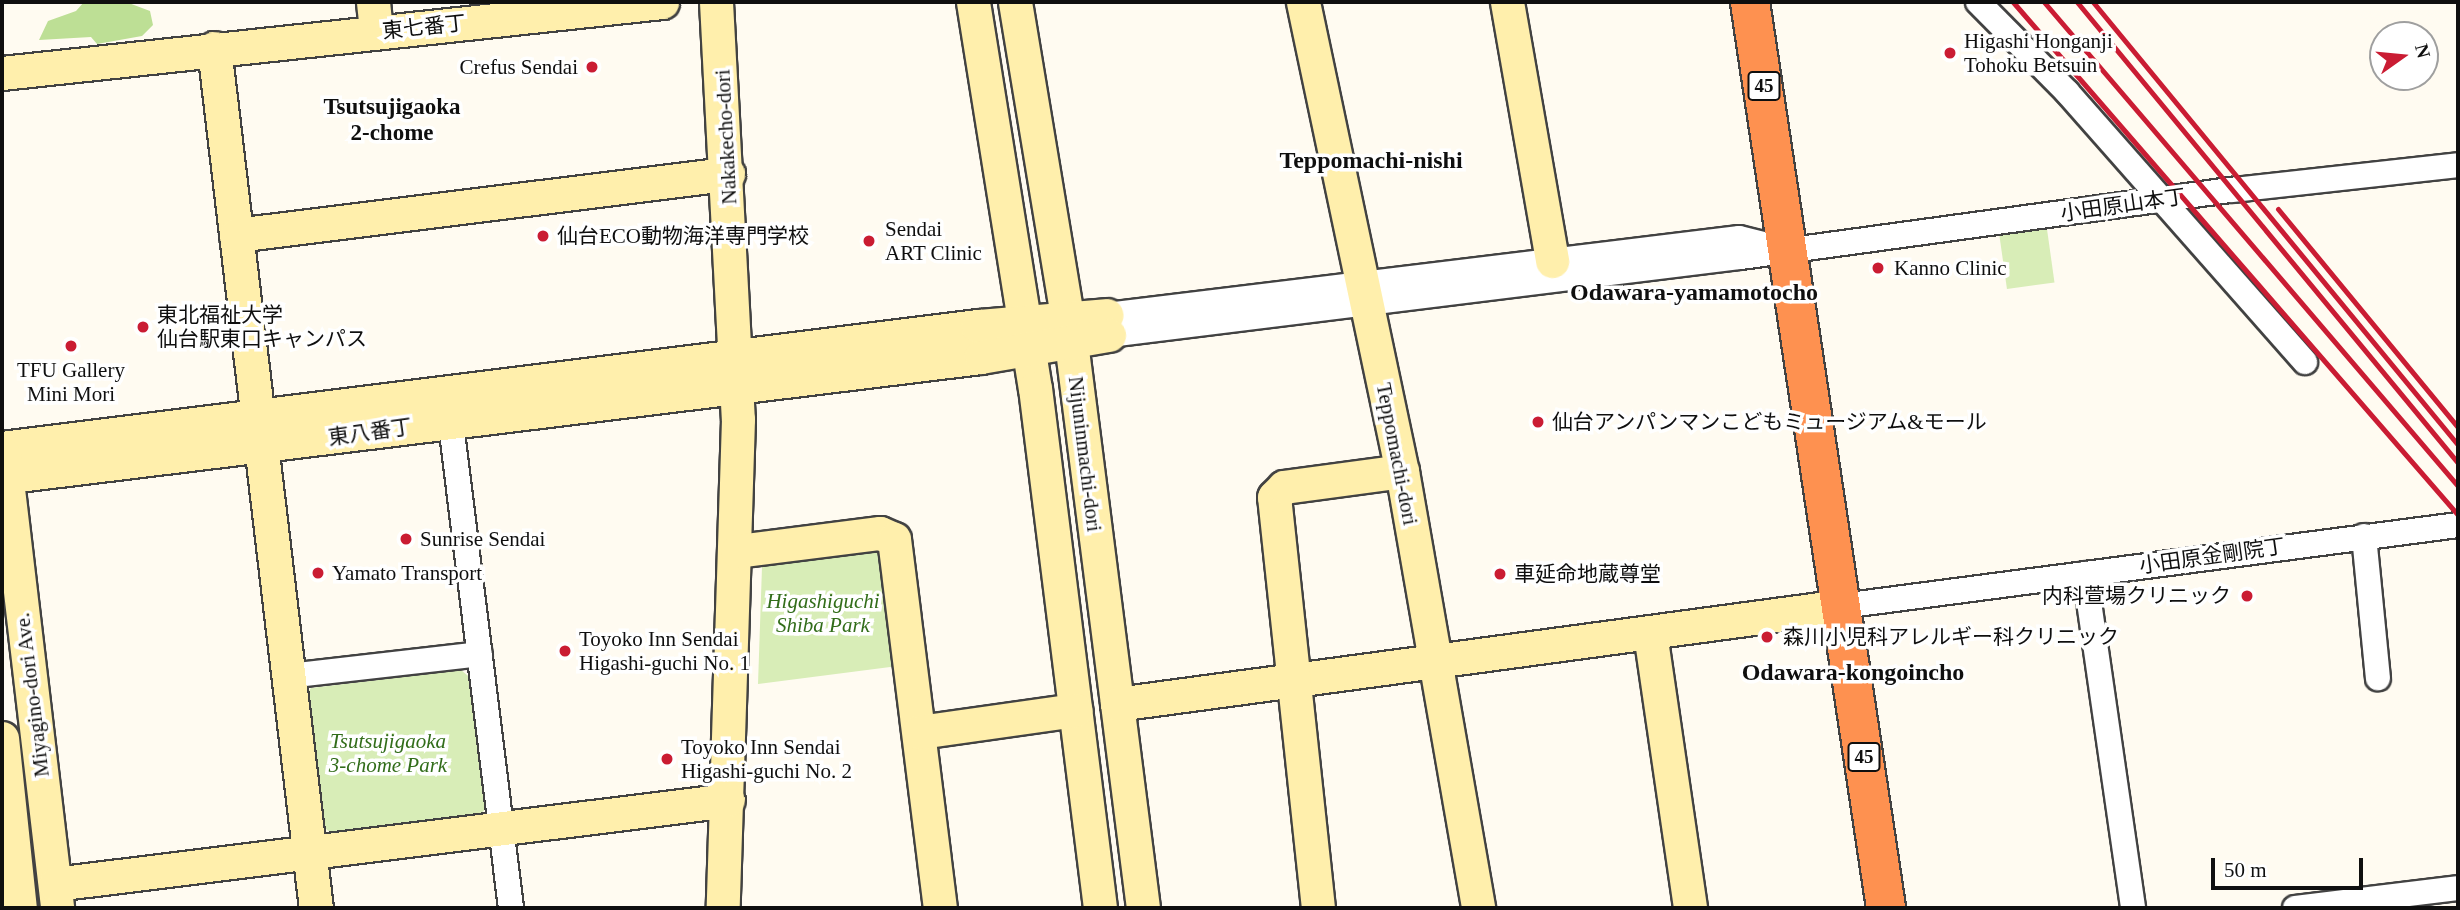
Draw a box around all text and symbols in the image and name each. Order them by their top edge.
street label: 東七番丁 [381,10,467,44]
north arrow [2369,21,2439,91]
place label: Higashi Honganji Tohoku Betsuin [1964,28,2113,78]
text: N [2411,42,2435,60]
marker: Higashi Honganji Tohoku Betsuin [1942,45,1958,61]
place label: Crefus Sendai [460,54,578,80]
marker: Crefus Sendai [584,59,600,75]
street label: Nakakecho-dori [710,69,742,205]
road number: 45 [1746,71,1782,102]
district label: Tsutsujigaoka 2-chome [323,93,461,147]
district label: Teppomachi-nishi [1279,147,1463,175]
street label: 小田原山本丁 [2059,184,2187,226]
place label: Sendai ART Clinic [885,216,982,266]
place label: 仙台ECO動物海洋専門学校 [557,223,809,249]
marker: 仙台ECO動物海洋専門学校 [535,228,551,244]
marker: Sendai ART Clinic [859,231,879,251]
place label: Kanno Clinic [1894,255,2007,281]
marker: Kanno Clinic [1868,258,1888,278]
district label: Odawara-yamamotocho [1570,279,1818,307]
place label: 東北福祉大学 仙台駅東口キャンパス [157,302,367,352]
marker: 東北福祉大学 仙台駅東口キャンパス [135,319,151,335]
marker: TFU Gallery Mini Mori [63,338,79,354]
place label: TFU Gallery Mini Mori [17,357,125,407]
street label: Nijuninmachi-dori [1063,375,1107,533]
street label: Teppomachi-dori [1371,381,1423,527]
place label: 仙台アンパンマンこどもミュージアム&モール [1552,409,1988,435]
street label: 東八番丁 [327,414,413,450]
marker: 仙台アンパンマンこどもミュージアム&モール [1530,414,1546,430]
place label: Sunrise Sendai [420,526,545,552]
marker: Sunrise Sendai [398,531,414,547]
street label: 小田原金剛院丁 [2137,533,2287,579]
place label: Yamato Transport [332,560,483,586]
place label: 車延命地蔵尊堂 [1514,561,1661,587]
marker: Yamato Transport [310,565,326,581]
marker: 車延命地蔵尊堂 [1492,566,1508,582]
place label: 内科萱場クリニック [2042,583,2231,609]
marker: 内科萱場クリニック [2237,586,2257,606]
park label: Higashiguchi Shiba Park [766,588,880,638]
street label: Miyagino-dori Ave. [9,611,55,779]
place label: 森川小児科アレルギー科クリニック [1783,624,2119,650]
place label: Toyoko Inn Sendai Higashi-guchi No. 1 [579,626,750,676]
marker: 森川小児科アレルギー科クリニック [1757,627,1777,647]
marker: Toyoko Inn Sendai Higashi-guchi No. 1 [557,643,573,659]
district label: Odawara-kongoincho [1742,659,1964,687]
park label: Tsutsujigaoka 3-chome Park [329,728,447,778]
place label: Toyoko Inn Sendai Higashi-guchi No. 2 [681,734,852,784]
road number: 45 [1846,742,1882,772]
marker: Toyoko Inn Sendai Higashi-guchi No. 2 [659,751,675,767]
scale bar [2215,844,2367,888]
text: 50 m [2224,858,2267,882]

